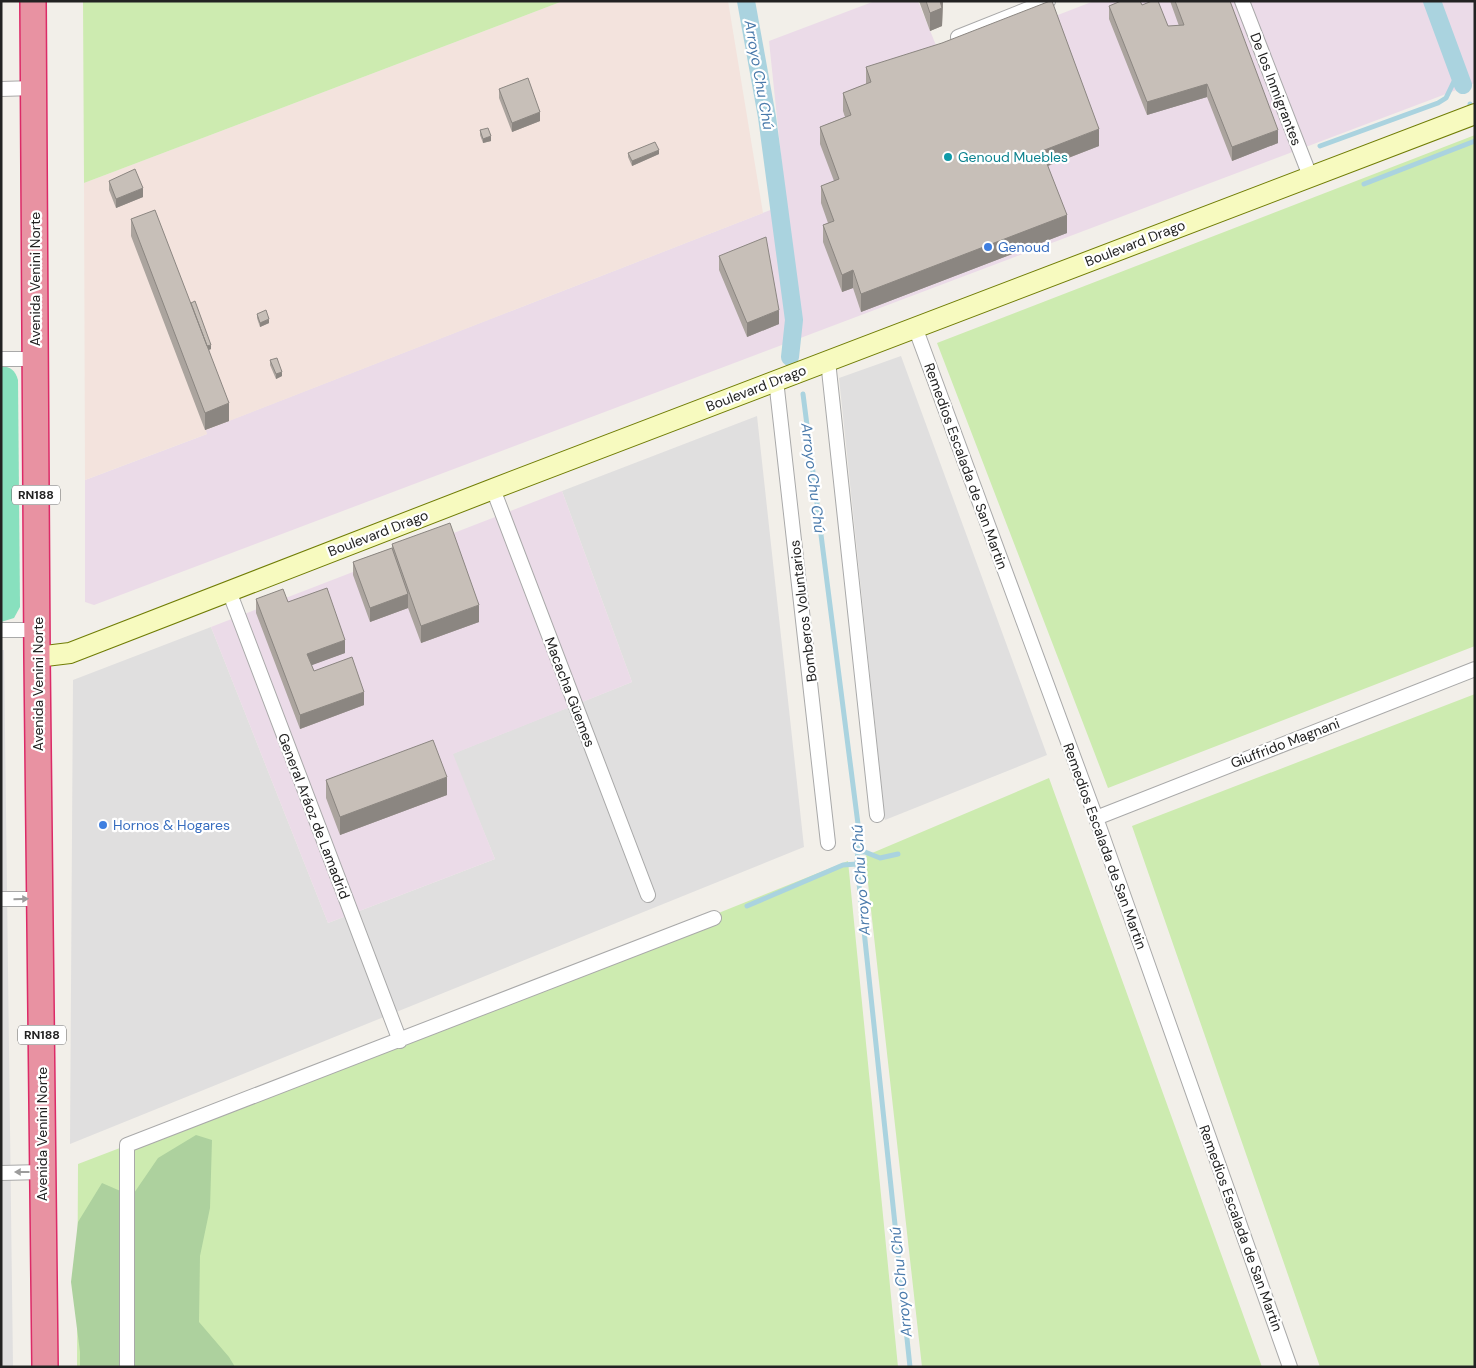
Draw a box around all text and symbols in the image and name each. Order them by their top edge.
water label: Arroyo Chu Chú [739,18,779,132]
street label: De los Inmigrantes [1246,30,1306,148]
place label: Genoud Muebles [958,148,1068,166]
marker: Genoud Muebles [942,151,954,163]
street label: Avenida Venini Norte [26,212,44,346]
street label: Boulevard Drago [1082,216,1188,270]
place label: Genoud [998,238,1050,256]
marker: Genoud [982,241,994,253]
street label: Remedios Escalada de San Martin [920,360,1012,572]
street label: Boulevard Drago [703,361,809,415]
water label: Arroyo Chu Chú [796,421,830,535]
road number: RN188 [12,486,60,504]
street label: Boulevard Drago [325,506,431,560]
street label: Bomberos Voluntarios [785,539,821,683]
street label: Avenida Venini Norte [29,617,47,751]
street label: Macacha Güemes [541,634,599,750]
street label: Giuffrido Magnani [1228,714,1342,772]
street label: General Aráoz de Lamadrid [274,730,354,902]
street label: Remedios Escalada de San Martin [1059,740,1151,952]
place label: Hornos & Hogares [113,816,230,834]
marker: Hornos & Hogares [97,819,109,831]
water label: Arroyo Chu Chú [847,824,875,937]
one-way arrow [13,895,29,903]
road number: RN188 [18,1026,66,1044]
street label: Avenida Venini Norte [33,1067,51,1201]
street label: Remedios Escalada de San Martin [1195,1122,1287,1334]
one-way arrow [14,1168,30,1176]
water label: Arroyo Chu Chú [885,1226,917,1339]

